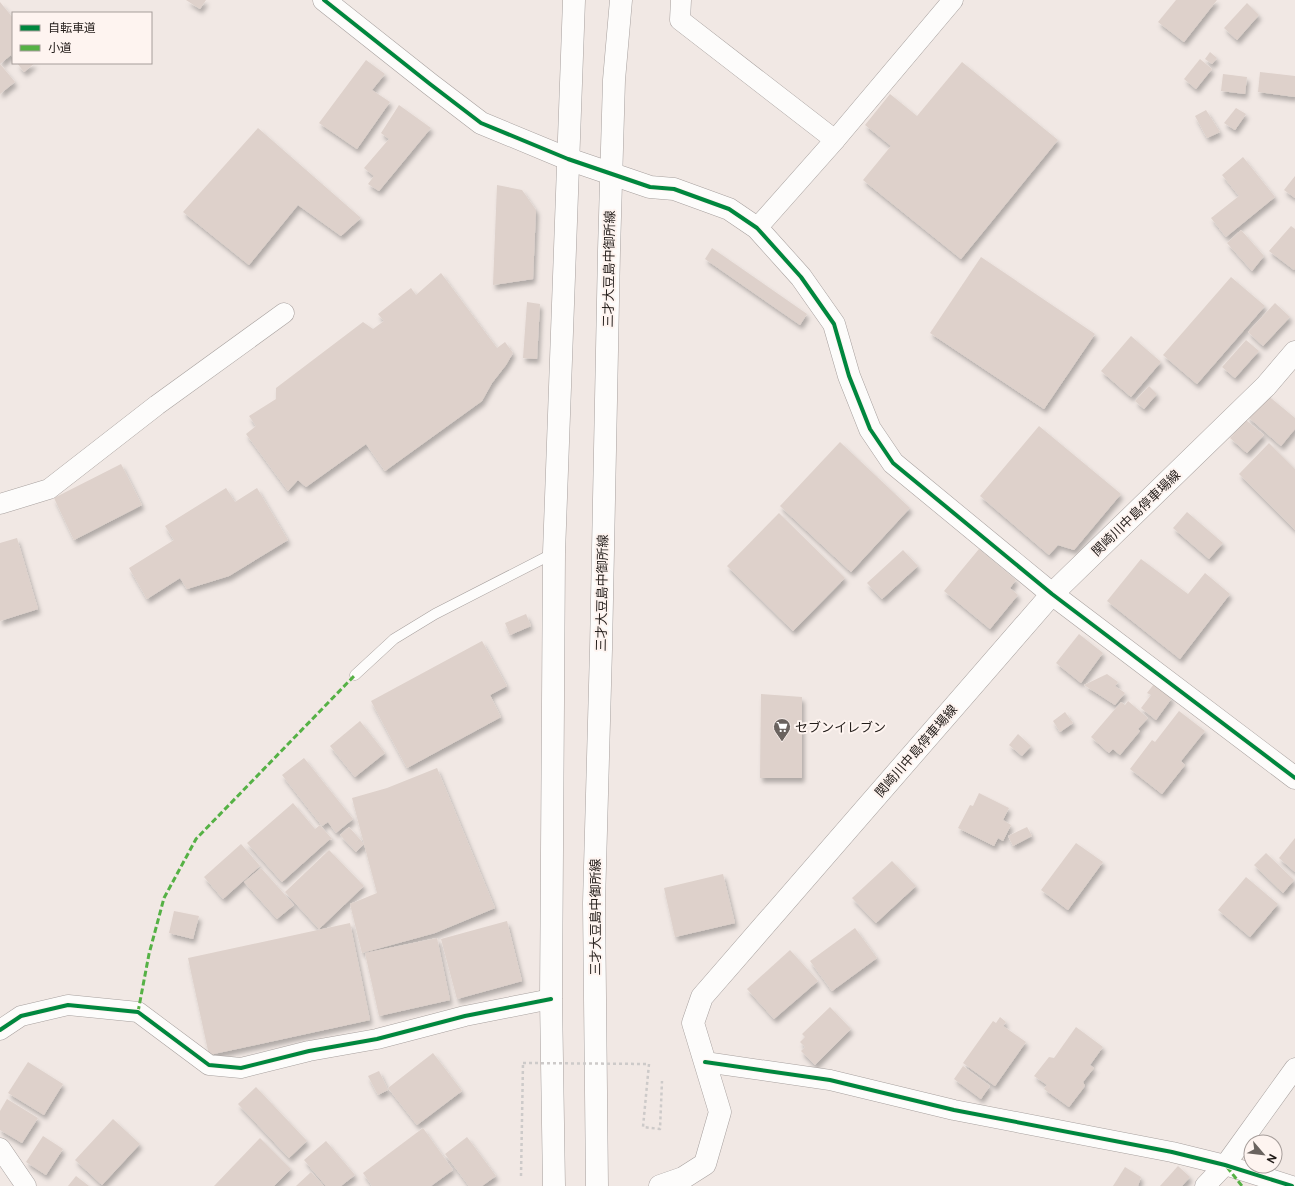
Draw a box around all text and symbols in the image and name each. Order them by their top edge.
legend [12,12,152,64]
text: 自転車道 [48,21,96,35]
text: 小道 [48,41,72,55]
street label: 三才大豆島中御所線 [600,210,618,328]
street label: 関崎川中島停車場線 [1089,467,1183,559]
street label: 三才大豆島中御所線 [593,534,611,652]
street label: 関崎川中島停車場線 [872,702,960,800]
supermarket icon: セブンイレブン [772,717,792,742]
place label: セブンイレブン [795,720,886,735]
street label: 三才大豆島中御所線 [588,858,603,976]
north arrow [1243,1134,1283,1174]
text: N [1265,1152,1279,1165]

